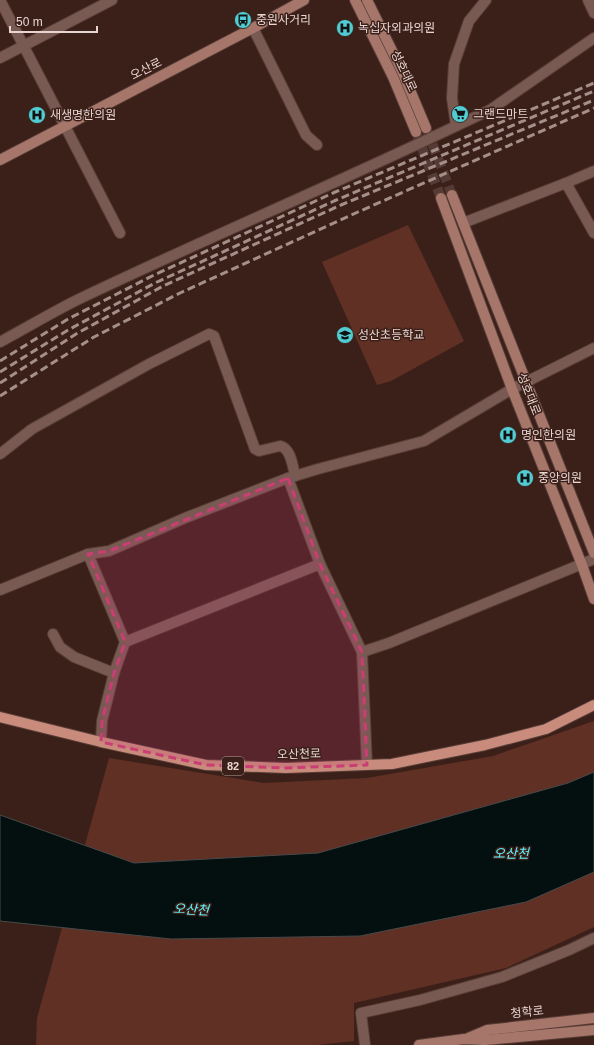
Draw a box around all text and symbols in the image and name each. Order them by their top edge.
scale bar [10,8,97,34]
bus stop icon: 중원사거리 [233,10,253,30]
place label: 중원사거리 [256,13,311,27]
text: 50 m [16,15,43,29]
hospital icon: 녹십자외과의원 [335,18,355,38]
place label: 녹십자외과의원 [358,21,435,35]
street label: 성호대로 [388,48,420,94]
street label: 오산로 [128,55,164,83]
supermarket icon: 그랜드마트 [450,104,470,124]
hospital icon: 새생명한의원 [27,105,47,125]
place label: 그랜드마트 [473,107,528,121]
place label: 새생명한의원 [50,108,116,122]
school or university icon: 성산초등학교 [335,325,355,345]
place label: 성산초등학교 [358,328,424,342]
street label: 성호대로 [515,371,543,417]
hospital icon: 명인한의원 [498,425,518,445]
place label: 명인한의원 [521,428,576,442]
hospital icon: 중앙의원 [515,468,535,488]
place label: 중앙의원 [538,471,582,485]
street label: 오산천로 [277,747,321,761]
road number: 82 [222,757,244,775]
water label: 오산천 [493,846,530,861]
water label: 오산천 [173,901,210,918]
street label: 청학로 [510,1003,544,1021]

